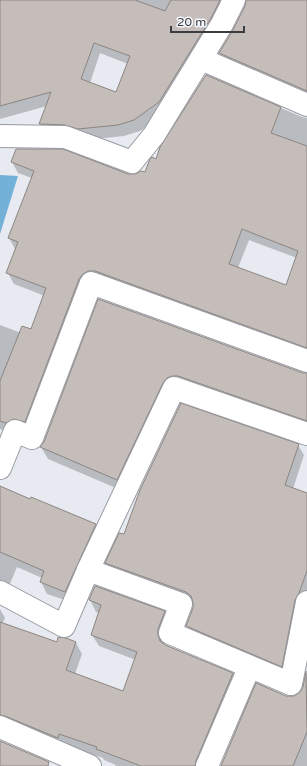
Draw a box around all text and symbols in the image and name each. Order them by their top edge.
scale bar [171,8,244,34]
text: 20 m [177,15,206,29]

